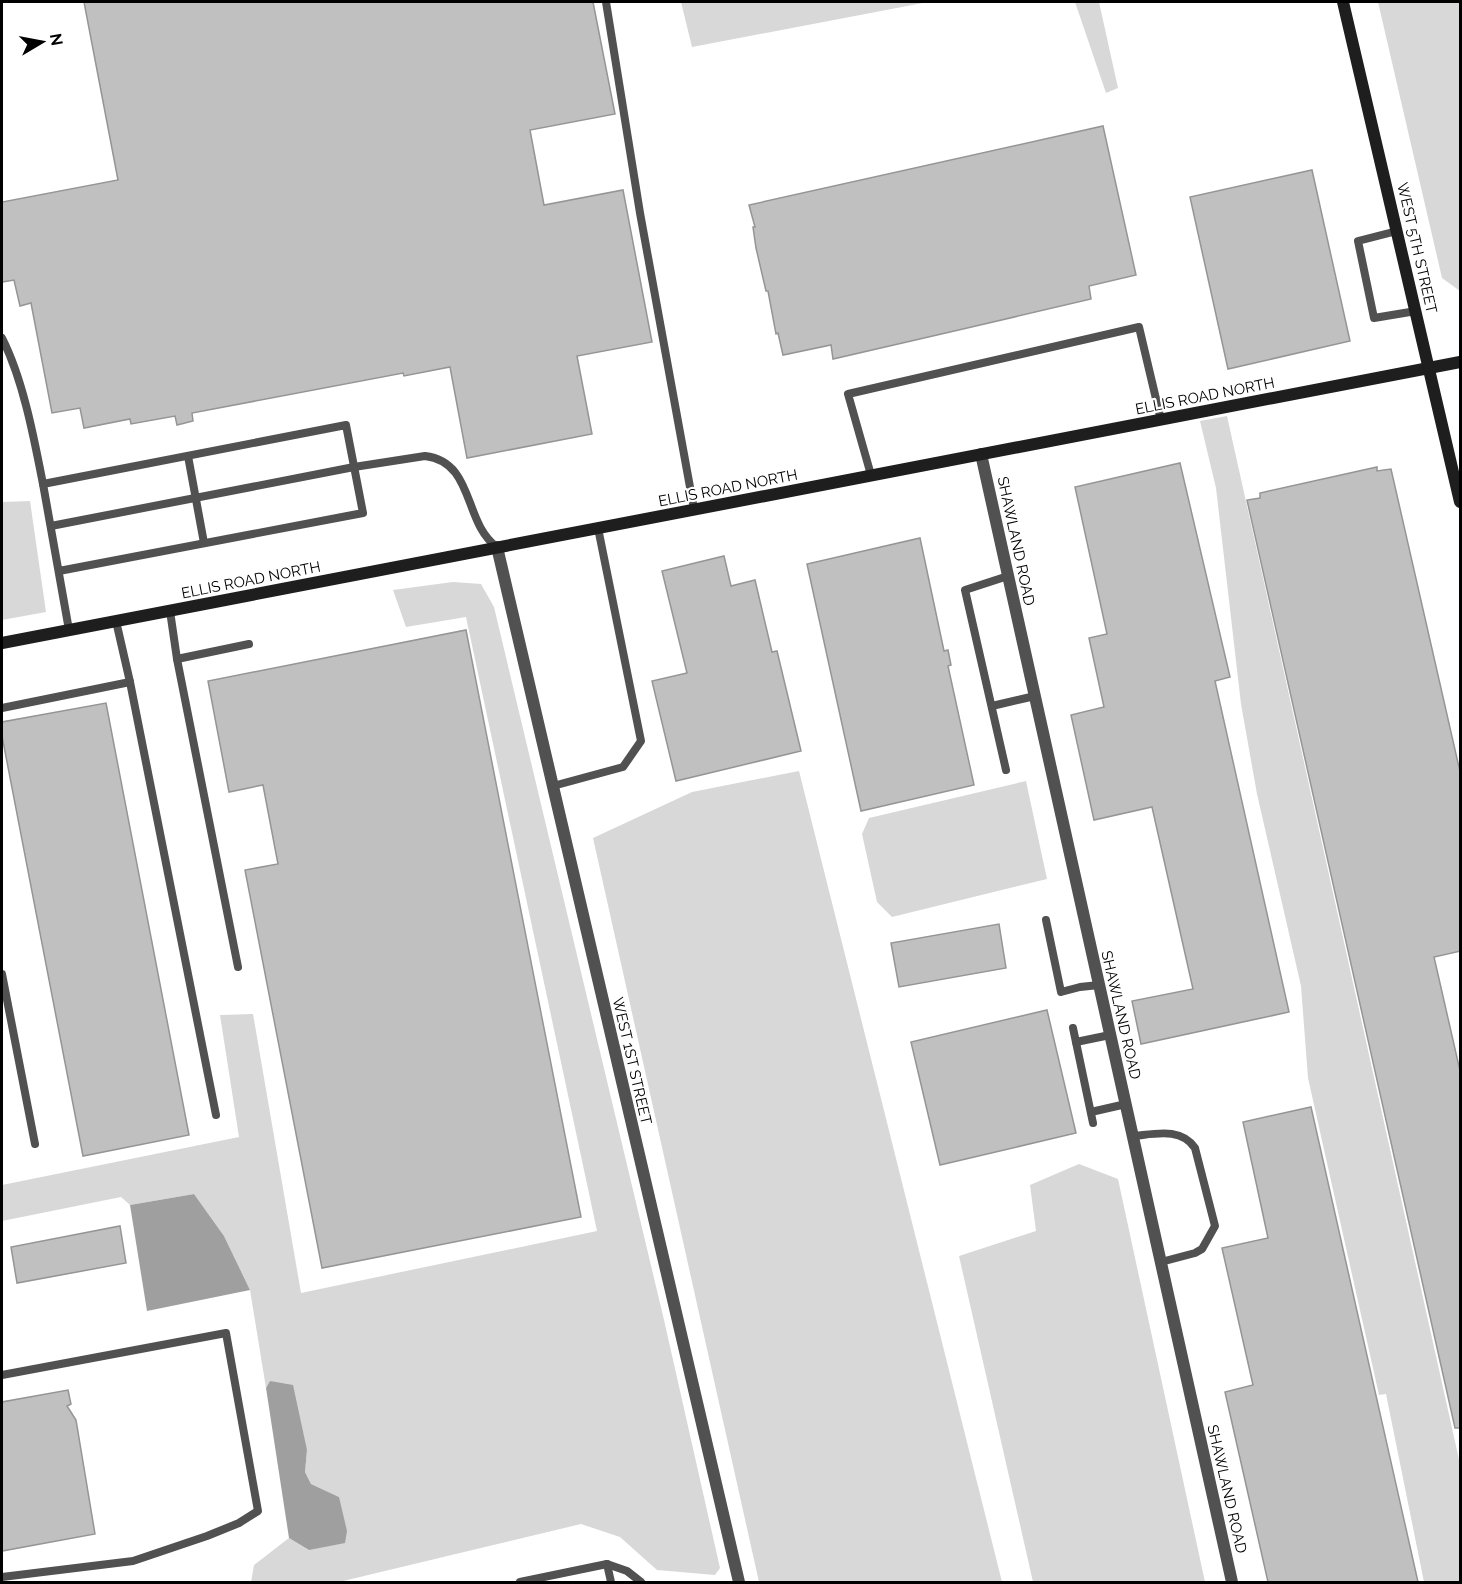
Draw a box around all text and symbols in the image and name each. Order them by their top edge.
north arrow [12,12,72,72]
text: N [46,32,67,47]
street label: WEST 5TH STREET [1393,181,1441,315]
street label: ELLIS ROAD NORTH [1134,374,1276,418]
street label: ELLIS ROAD NORTH [657,466,799,510]
street label: SHAWLAND ROAD [994,475,1039,608]
street label: ELLIS ROAD NORTH [180,558,322,602]
street label: SHAWLAND ROAD [1097,949,1145,1081]
street label: WEST 1ST STREET [609,996,655,1126]
street label: SHAWLAND ROAD [1203,1423,1251,1555]

